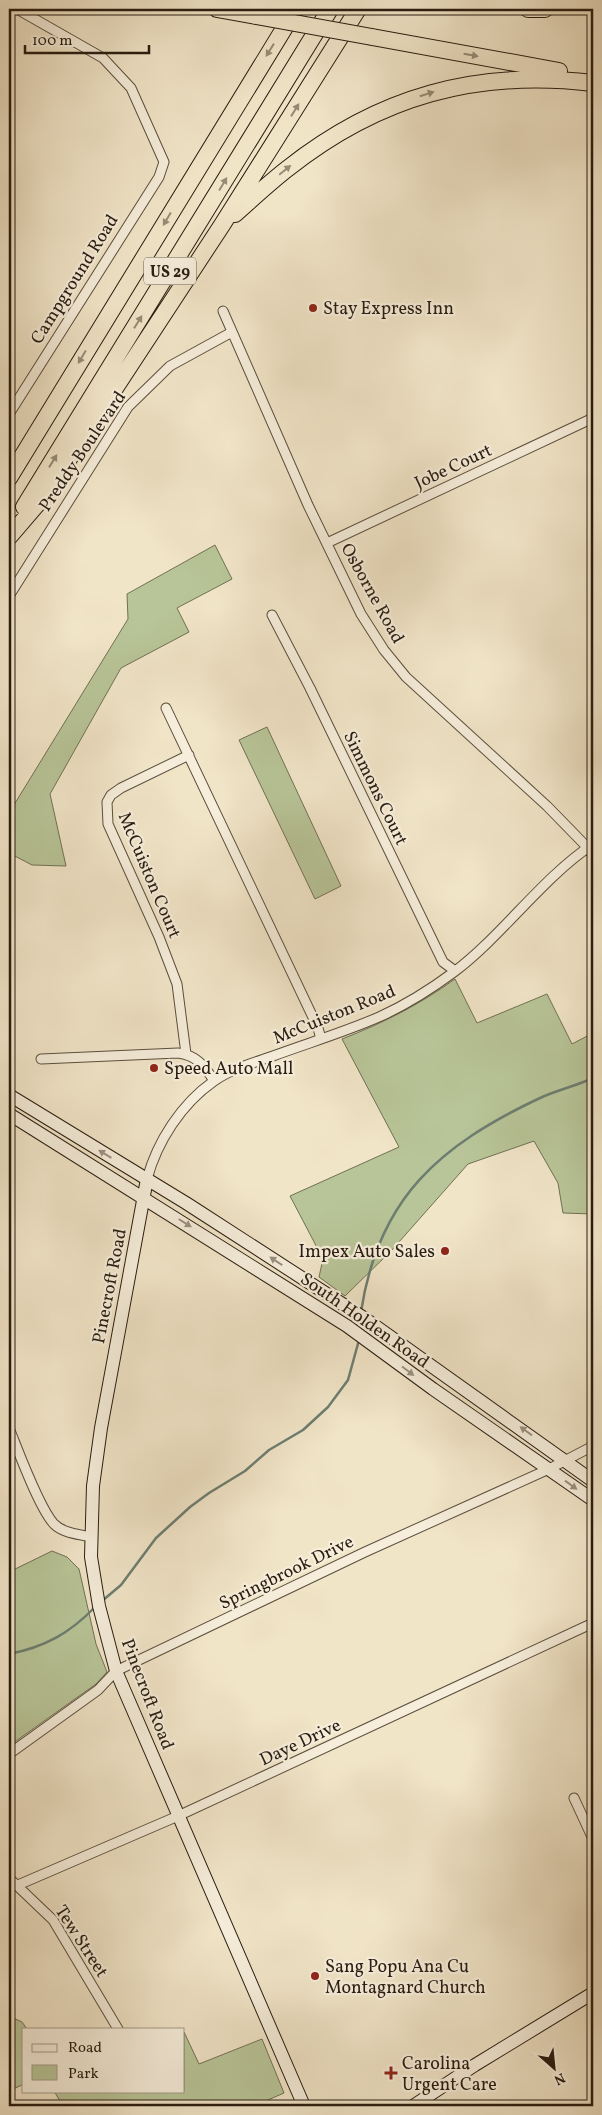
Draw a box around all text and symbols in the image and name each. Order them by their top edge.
scale bar [25,22,149,54]
text: 100 m [32,31,72,52]
one-way arrow [266,44,275,57]
one-way arrow [464,51,480,59]
one-way arrow [420,89,435,97]
one-way arrow [290,103,299,117]
one-way arrow [279,165,292,176]
one-way arrow [218,177,227,190]
street label: Campground Road [25,210,125,349]
one-way arrow [162,212,172,225]
road number: US 29 [144,258,196,284]
place label: Stay Express Inn [323,297,454,322]
marker: Stay Express Inn [307,302,319,314]
one-way arrow [133,316,143,329]
one-way arrow [78,351,87,364]
street label: Preddy Boulevard [34,387,133,517]
street label: Jobe Court [411,439,496,496]
one-way arrow [48,454,57,467]
street label: Osborne Road [334,539,410,648]
street label: Simmons Court [336,727,413,850]
street label: McCuiston Court [111,809,186,943]
street label: McCuiston Road [270,979,400,1051]
place label: Speed Auto Mall [164,1057,293,1082]
marker: Speed Auto Mall [148,1062,160,1074]
one-way arrow [99,1150,112,1159]
one-way arrow [179,1219,192,1228]
street label: Pinecroft Road [87,1226,134,1346]
place label: Impex Auto Sales [299,1240,435,1265]
marker: Impex Auto Sales [439,1245,451,1257]
one-way arrow [269,1256,282,1266]
street label: South Holden Road [295,1267,434,1375]
one-way arrow [401,1366,415,1376]
one-way arrow [519,1426,533,1436]
one-way arrow [564,1479,577,1490]
street label: Springbrook Drive [215,1530,358,1617]
street label: Pinecroft Road [114,1635,179,1754]
street label: Daye Drive [256,1714,345,1773]
street label: Tew Street [48,1901,114,1983]
place label: Sang Popu Ana Cu Montagnard Church [325,1955,486,2001]
marker: Sang Popu Ana Cu Montagnard Church [309,1970,321,1982]
legend [22,2028,185,2092]
text: Road [68,2038,102,2059]
north arrow [530,2042,580,2092]
place label: Carolina Urgent Care [402,2052,497,2098]
text: Park [68,2064,99,2085]
marker: Carolina Urgent Care [384,2066,398,2080]
text: N [550,2067,568,2089]

